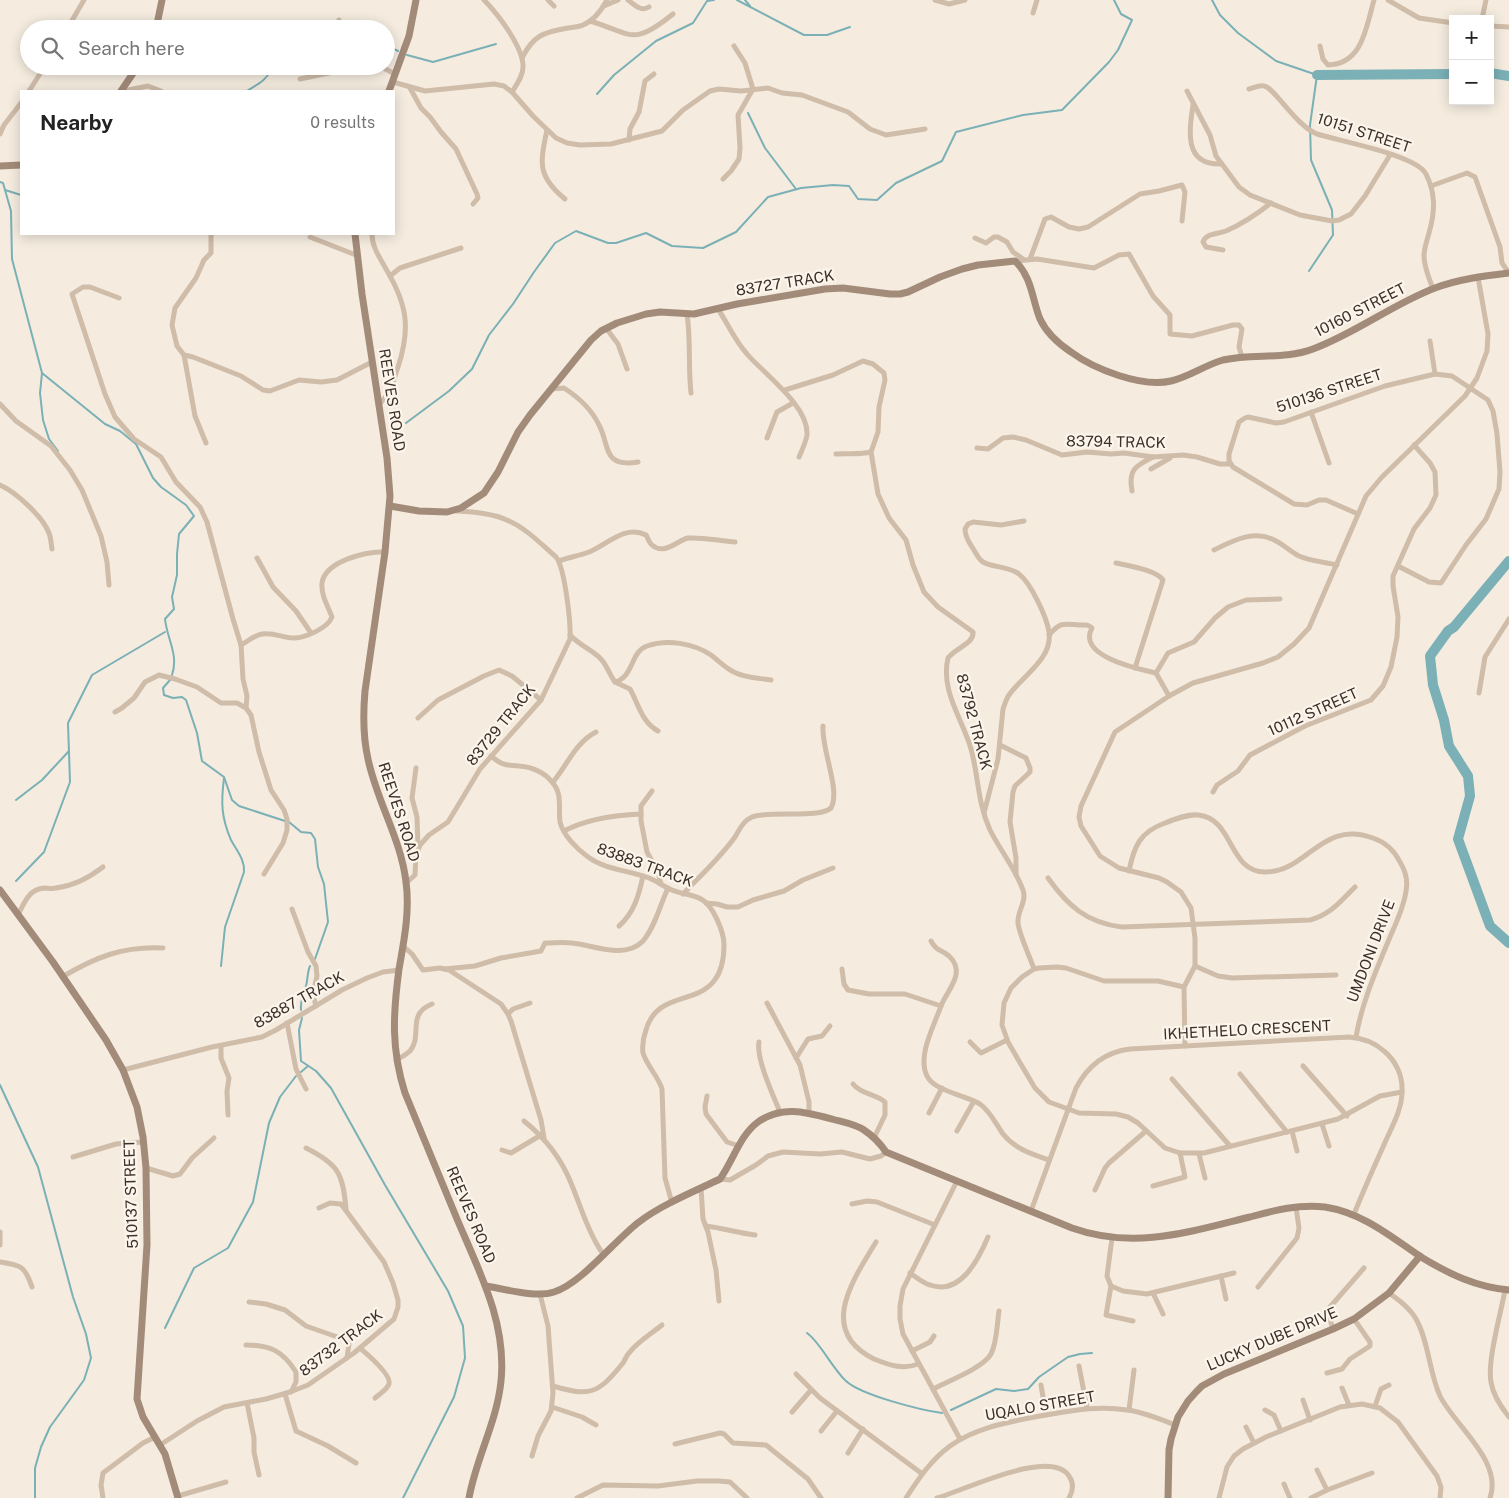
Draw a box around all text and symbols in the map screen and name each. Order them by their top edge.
map controls [1449,15,1494,105]
button: + [1449,15,1494,60]
search box [20,20,395,75]
icon: search [38,34,66,62]
text: Search here [78,37,185,59]
button: − [1449,60,1494,105]
street label: 10151 STREET [1315,109,1413,156]
text: Nearby [40,110,113,135]
text: 0 results [310,113,375,132]
street label: 83727 TRACK [735,266,835,299]
street label: 10160 STREET [1311,279,1408,340]
street label: REEVES ROAD [376,347,409,452]
street label: 510136 STREET [1274,365,1384,416]
street label: 83794 TRACK [1066,432,1166,451]
street label: 83792 TRACK [953,672,996,772]
street label: 83729 TRACK [463,681,539,769]
street label: 10112 STREET [1265,684,1361,739]
street label: REEVES ROAD [375,760,424,864]
street label: 83883 TRACK [595,839,696,890]
street label: UMDONI DRIVE [1343,897,1398,1005]
street label: 83887 TRACK [251,968,347,1031]
street label: IKHETHELO CRESCENT [1163,1017,1331,1042]
street label: 510137 STREET [120,1139,141,1249]
street label: REEVES ROAD [443,1164,500,1266]
street label: LUCKY DUBE DRIVE [1204,1303,1340,1374]
street label: 83732 TRACK [296,1306,385,1379]
street label: UQALO STREET [983,1387,1096,1424]

